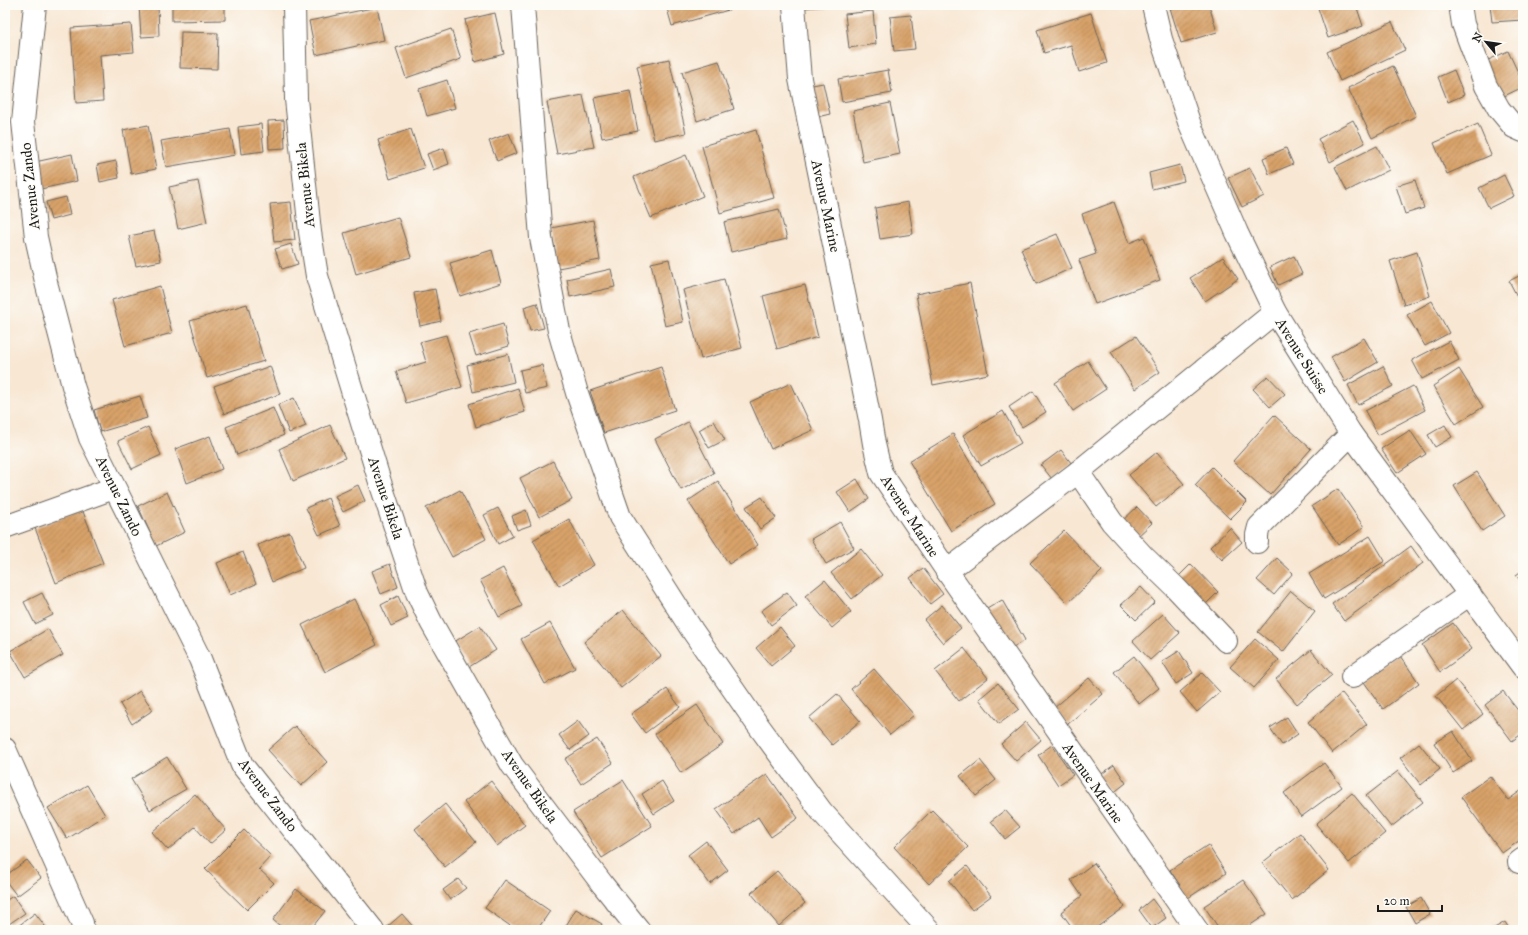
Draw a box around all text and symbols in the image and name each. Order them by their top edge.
north arrow [1466,22,1506,62]
text: N [1470,30,1486,45]
street label: Avenue Zando [16,141,44,231]
street label: Avenue Bikela [291,141,319,230]
street label: Avenue Marine [807,157,845,254]
street label: Avenue Suisse [1271,314,1332,397]
street label: Avenue Zando [91,452,146,539]
street label: Avenue Bikela [364,453,408,542]
street label: Avenue Marine [876,471,943,560]
street label: Avenue Marine [1058,738,1127,827]
street label: Avenue Bikela [497,745,562,827]
street label: Avenue Zando [234,754,302,836]
scale bar [1378,887,1442,913]
text: 20 m [1384,894,1410,908]

